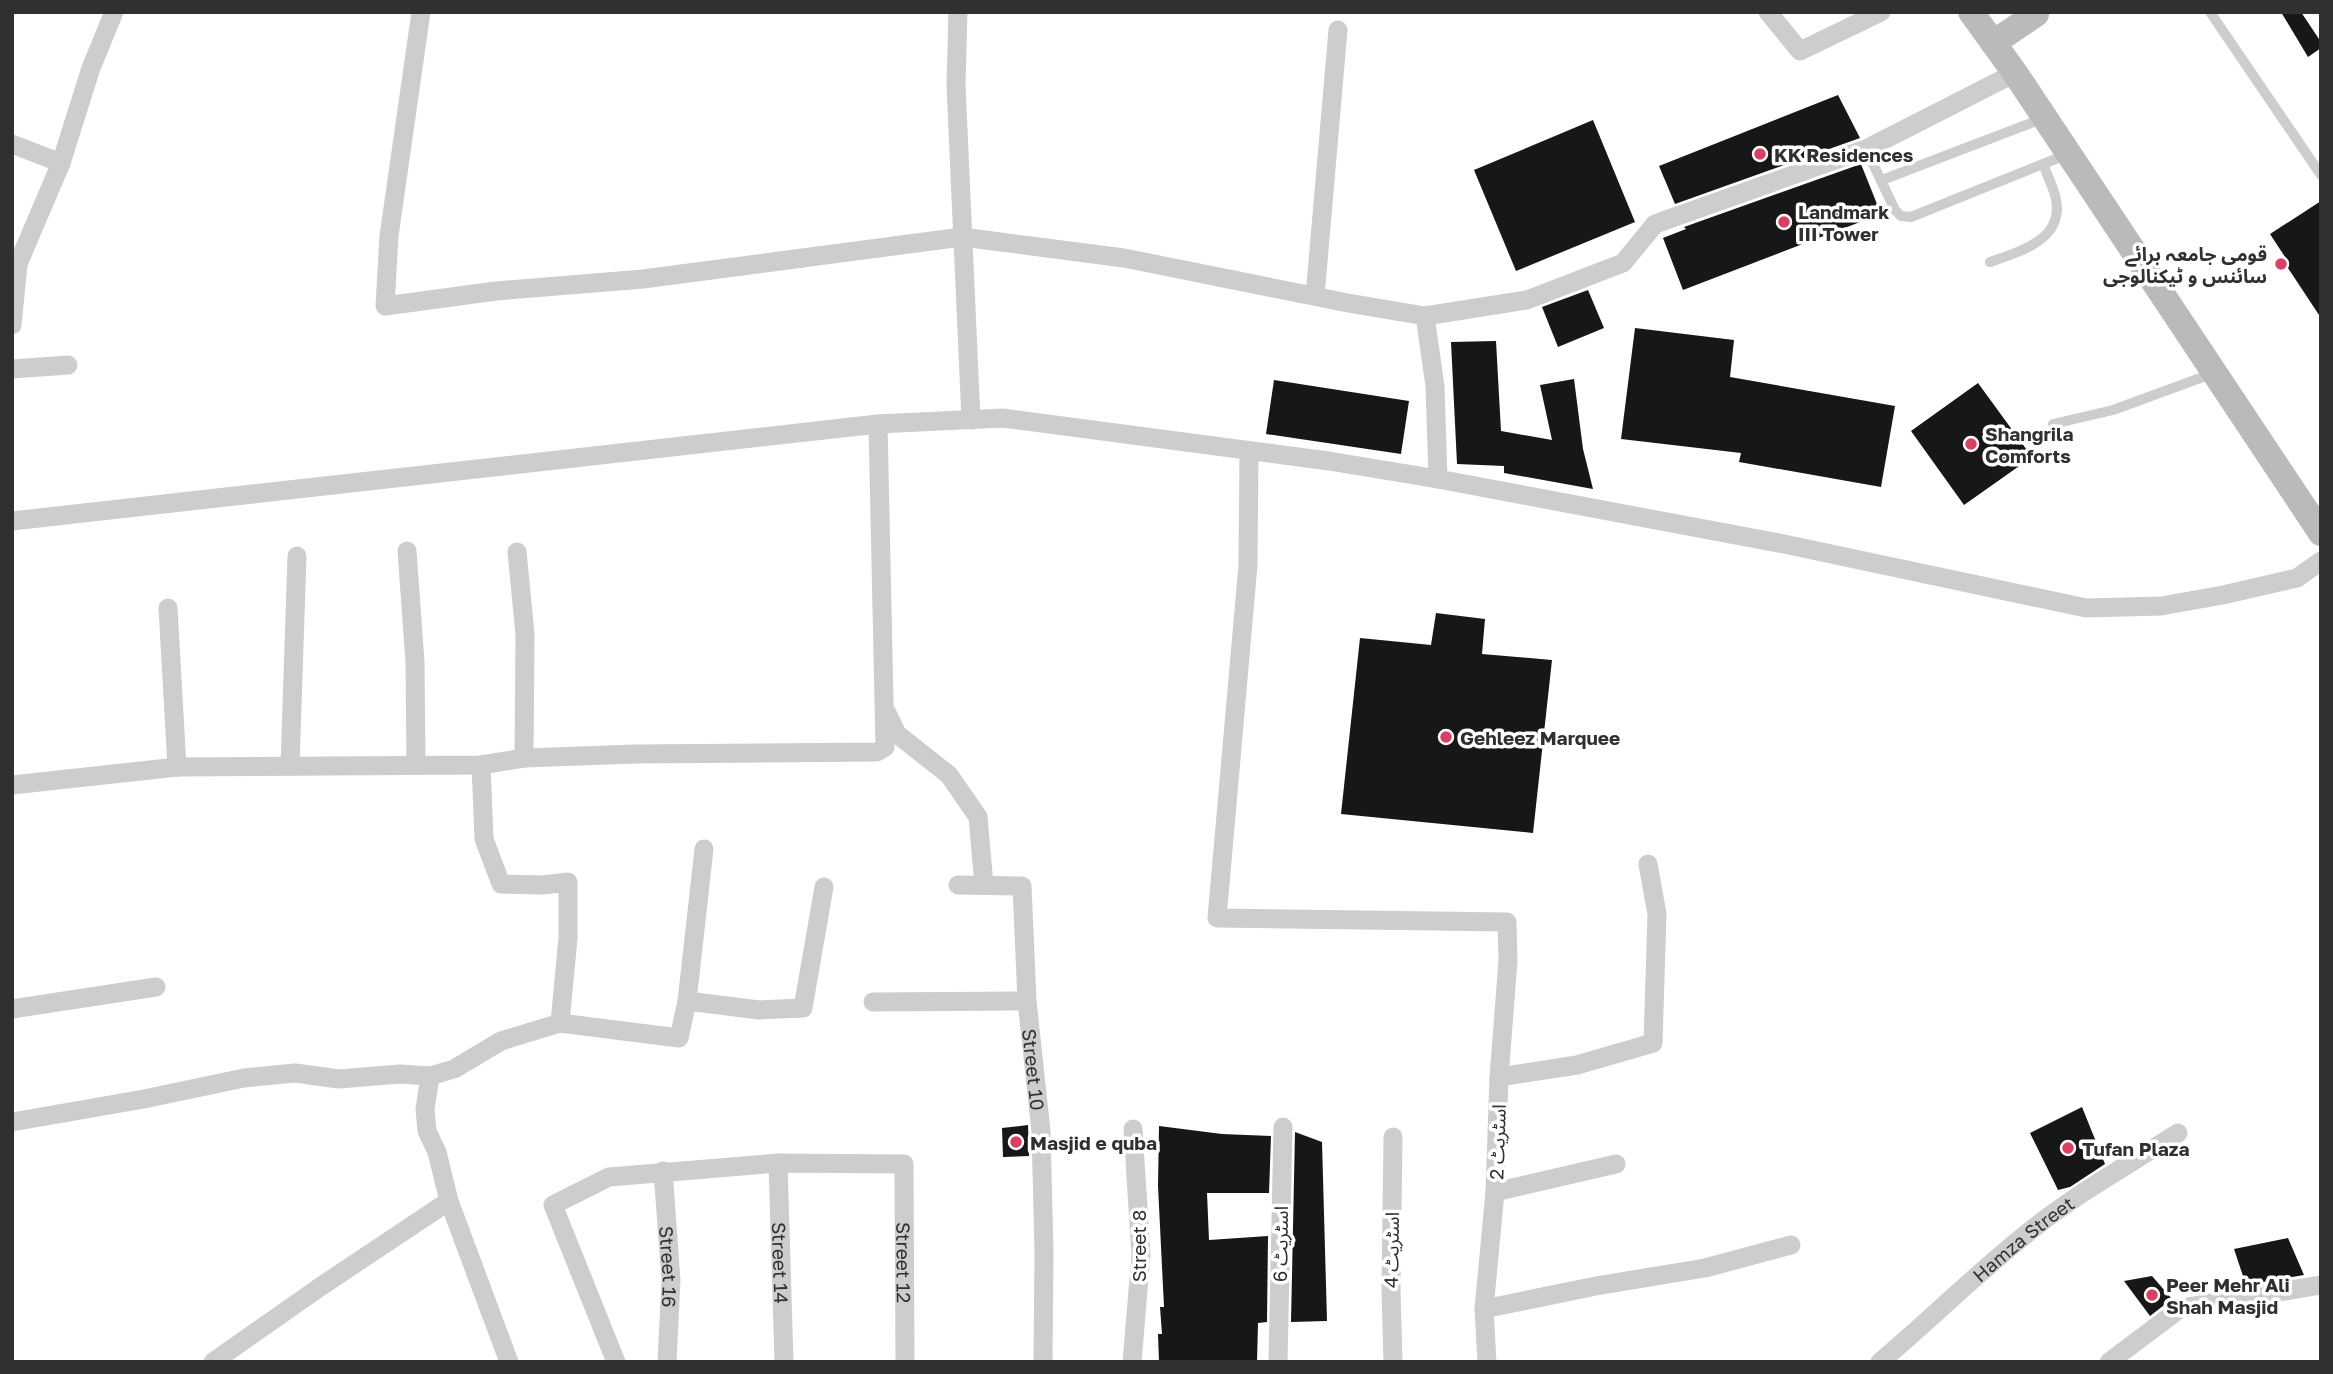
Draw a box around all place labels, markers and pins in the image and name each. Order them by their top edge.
place label: KK Residences [1774,143,1914,166]
marker: KK Residences [1752,146,1768,162]
place label: Landmark III Tower [1798,200,1889,245]
marker: Landmark III Tower [1776,214,1792,230]
place label: قومی جامعہ برائے سائنس و ٹیکنالوجی [2103,242,2267,287]
marker: قومی جامعہ برائے سائنس و ٹیکنالوجی [2273,256,2289,272]
place label: Shangrila Comforts [1985,422,2073,467]
marker: Shangrila Comforts [1963,436,1979,452]
place label: Gehleez Marquee [1460,726,1620,749]
marker: Gehleez Marquee [1438,729,1454,745]
place label: Masjid e quba [1030,1131,1157,1154]
marker: Masjid e quba [1008,1134,1024,1150]
place label: Tufan Plaza [2082,1137,2190,1160]
marker: Tufan Plaza [2060,1140,2076,1156]
place label: Peer Mehr Ali Shah Masjid [2166,1273,2290,1318]
marker: Peer Mehr Ali Shah Masjid [2144,1287,2160,1303]

